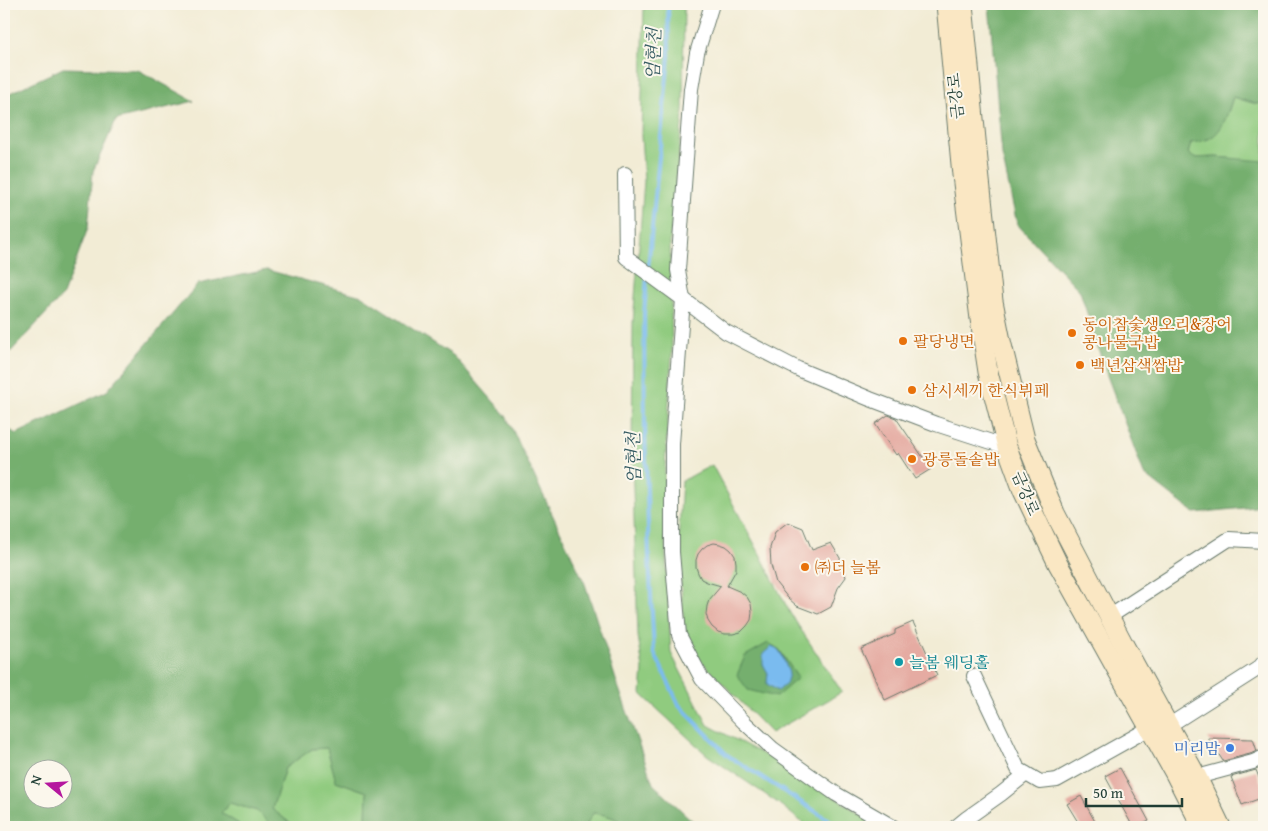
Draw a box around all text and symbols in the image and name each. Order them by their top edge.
water label: 엄현천 [639,26,667,81]
street label: 금강로 [941,71,969,120]
place label: 동이참숯생오리&장어 콩나물국밥 [1082,312,1232,354]
marker: 동이참숯생오리&장어 콩나물국밥 [1066,327,1078,339]
place label: 팔당냉면 [913,329,975,353]
marker: 팔당냉면 [897,335,909,347]
place label: 백년삼색쌈밥 [1090,353,1183,377]
marker: 백년삼색쌈밥 [1074,359,1086,371]
place label: 삼시세끼 한식뷔페 [922,378,1049,402]
marker: 삼시세끼 한식뷔페 [906,384,918,396]
water label: 엄현천 [619,430,647,484]
place label: 광릉돌솥밥 [922,447,1000,471]
marker: 광릉돌솥밥 [906,453,918,465]
street label: 금강로 [1006,467,1046,520]
place label: ㈜더 늘봄 [815,555,881,579]
marker: ㈜더 늘봄 [799,561,811,573]
place label: 늘봄 웨딩홀 [909,650,990,674]
marker: 늘봄 웨딩홀 [893,656,905,668]
place label: 미리맘 [1174,736,1221,760]
marker: 미리맘 [1224,742,1236,754]
north arrow [22,758,72,808]
text: N [25,772,47,788]
scale bar [1086,776,1182,808]
text: 50 m [1093,782,1124,803]

